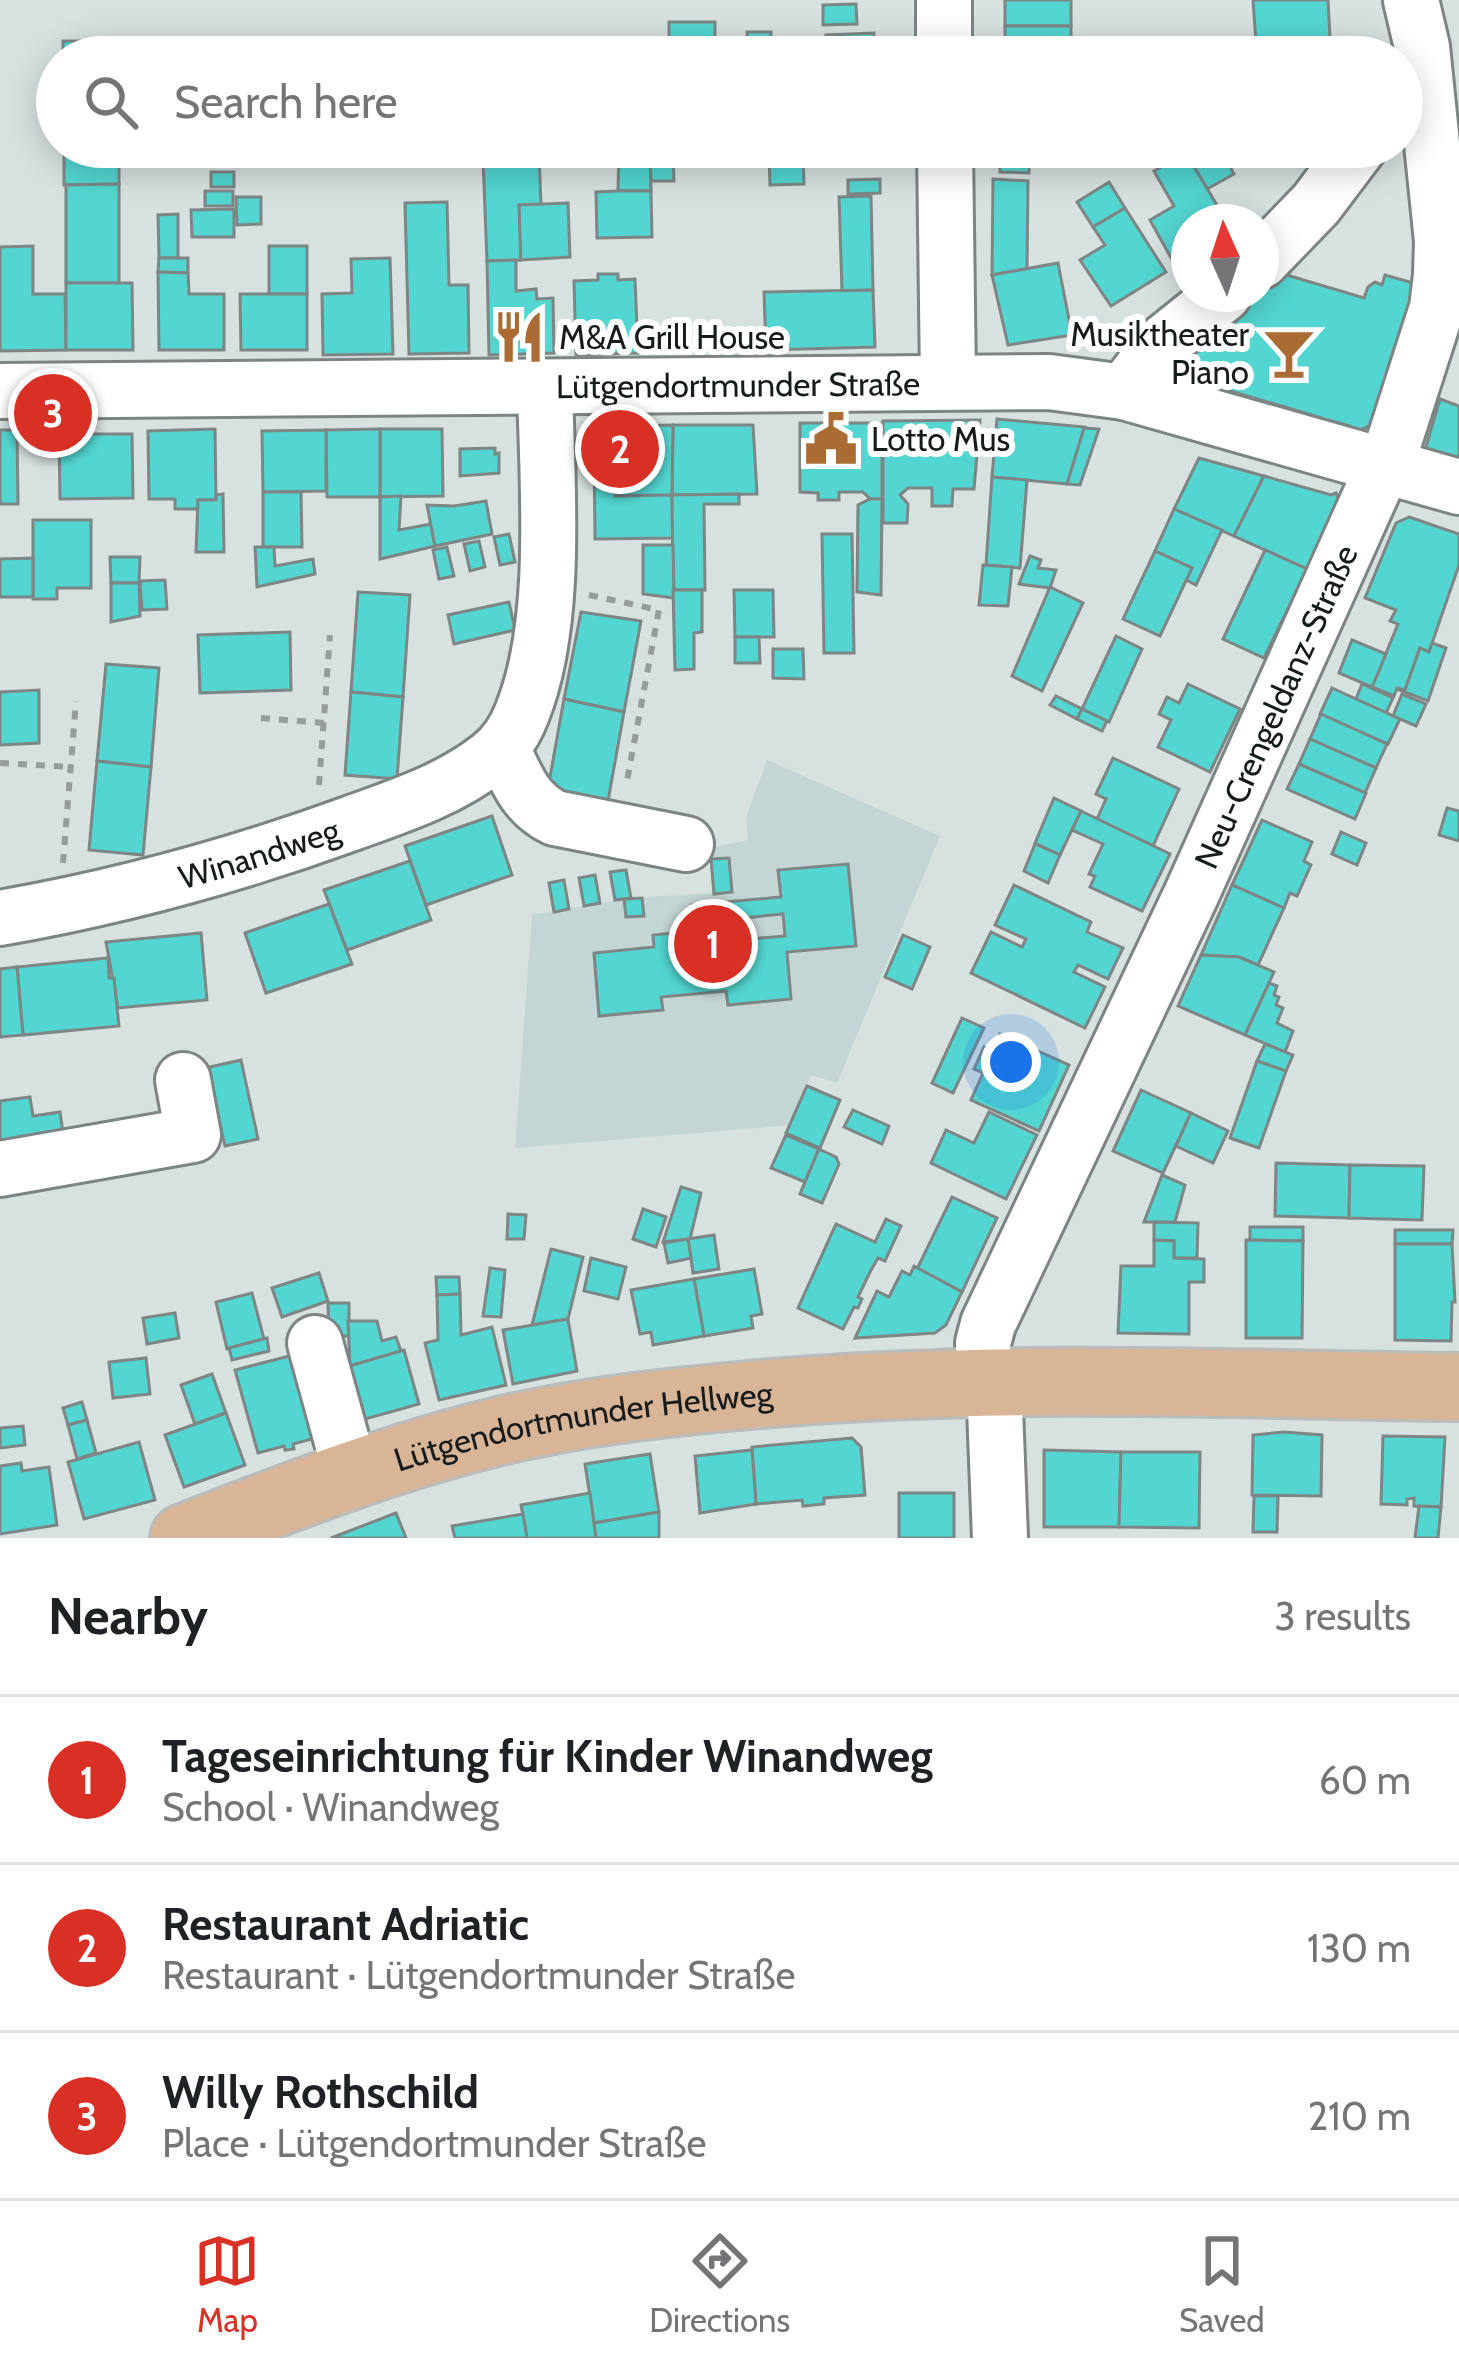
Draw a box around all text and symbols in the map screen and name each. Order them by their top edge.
search box [36,36,1423,168]
icon: search [78,69,144,135]
text: Search here [174,75,398,129]
north arrow [1171,204,1279,312]
restaurant icon: M&A Grill House [490,308,548,366]
place label: Musiktheater Piano [1070,314,1250,392]
place label: M&A Grill House [559,317,785,357]
bar icon: Musiktheater Piano [1260,324,1318,382]
street label: Lütgendortmunder Straße [556,363,920,406]
pin: 3 [14,368,92,458]
pin: 2 [581,404,659,494]
public building icon: Lotto Mus [802,410,860,468]
place label: Lotto Mus [871,419,1010,459]
street label: Neu-Crengeldanz-Straße [1186,538,1366,874]
street label: Winandweg [174,809,345,897]
pin: 1 [674,899,752,989]
your location [981,1032,1041,1092]
street label: Lütgendortmunder Hellweg [389,1373,775,1480]
text: Nearby [48,1585,208,1647]
text: 3 results [1274,1592,1411,1640]
text: Tageseinrichtung für Kinder Winandweg [162,1729,933,1783]
text: 1 [80,1756,94,1804]
text: 60 m [1319,1756,1411,1804]
text: School · Winandweg [162,1783,499,1831]
text: Restaurant Adriatic [162,1897,529,1951]
text: 2 [77,1924,97,1972]
text: 130 m [1307,1924,1411,1972]
text: Restaurant · Lütgendortmunder Straße [162,1951,796,1999]
text: Willy Rothschild [162,2065,479,2119]
text: 3 [76,2092,98,2140]
text: 210 m [1308,2092,1411,2140]
text: Place · Lütgendortmunder Straße [162,2119,706,2167]
tab: Map [194,2228,260,2340]
tab: Directions [649,2228,790,2340]
tab: Saved [1179,2228,1265,2340]

